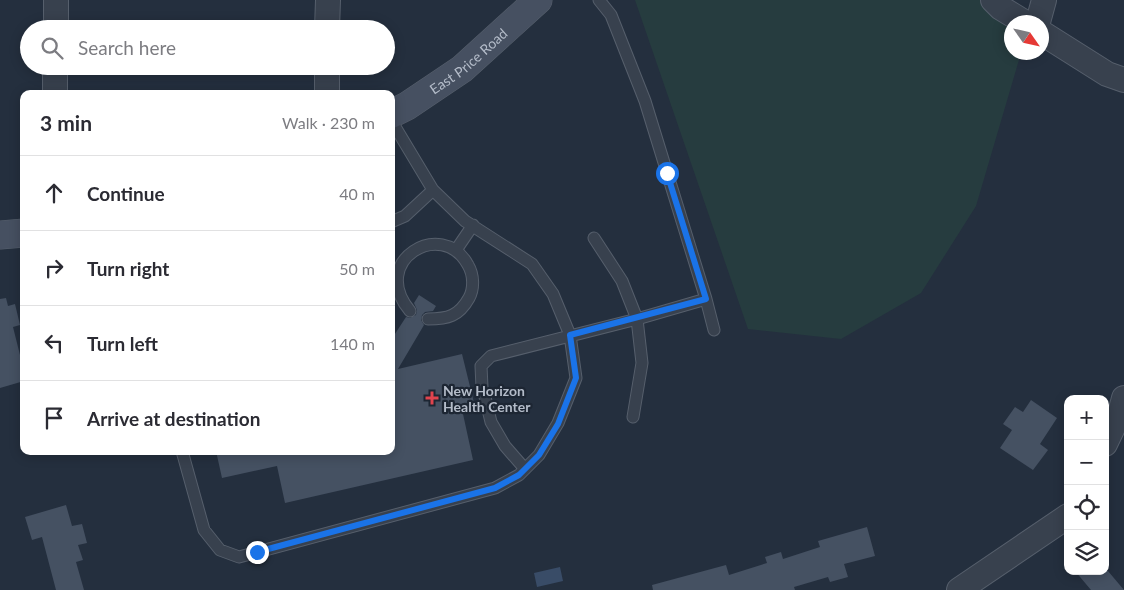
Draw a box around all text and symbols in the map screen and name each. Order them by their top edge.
north arrow [1004,15,1049,60]
search box [20,20,395,75]
street label: East Price Road [426,24,510,97]
icon: search [38,34,66,62]
text: Search here [78,36,176,59]
text: 3 min [40,110,92,135]
text: Walk · 230 m [282,113,375,132]
route start [656,162,679,185]
icon: ahead [40,179,68,207]
text: Continue [87,182,165,205]
text: 40 m [339,184,375,203]
icon: right [40,254,68,282]
text: Turn right [87,257,169,280]
text: 50 m [339,259,375,278]
icon: left [40,329,68,357]
text: Turn left [87,332,158,355]
text: 140 m [330,334,375,353]
place label: New Horizon Health Center [443,382,531,415]
marker: New Horizon Health Center [425,391,439,405]
map controls [1064,395,1109,575]
button: + [1064,395,1109,440]
icon: arrive [40,404,68,432]
text: Arrive at destination [87,407,260,430]
button: − [1064,440,1109,485]
button: locate [1064,485,1109,530]
button: layers [1064,530,1109,575]
route end [246,541,269,564]

